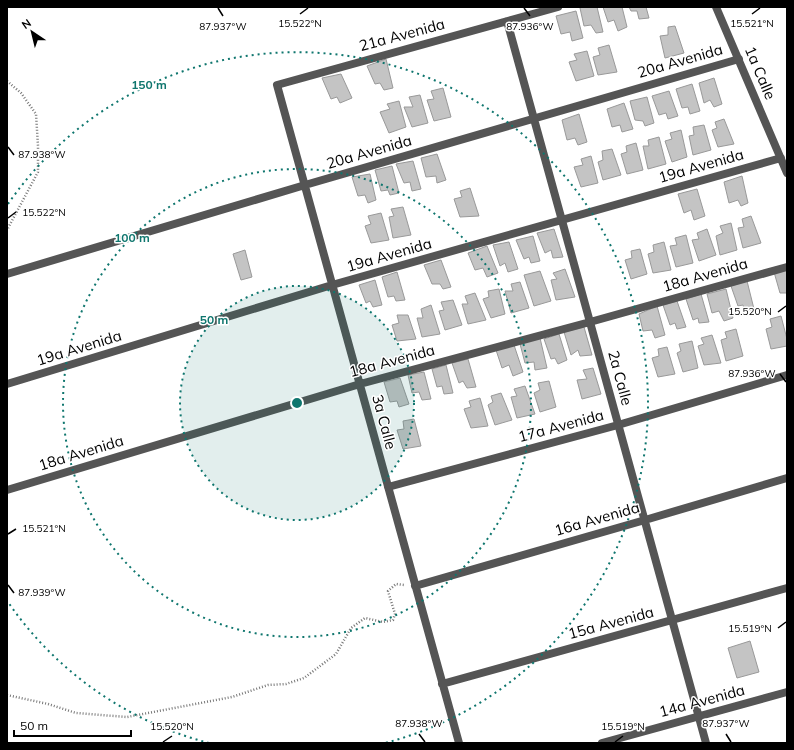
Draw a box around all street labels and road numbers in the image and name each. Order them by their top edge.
street label: 21a Avenida [357,14,447,55]
street label: 20a Avenida [635,39,725,82]
street label: 1a Calle [741,43,780,102]
street label: 20a Avenida [324,130,414,173]
street label: 19a Avenida [656,144,746,187]
street label: 19a Avenida [344,233,434,276]
street label: 18a Avenida [660,253,750,296]
street label: 19a Avenida [34,326,124,369]
street label: 18a Avenida [347,340,437,381]
street label: 2a Calle [604,348,637,407]
street label: 3a Calle [368,392,401,451]
street label: 17a Avenida [516,405,606,446]
street label: 18a Avenida [36,431,126,474]
street label: 16a Avenida [552,497,642,540]
street label: 15a Avenida [566,602,656,643]
street label: 14a Avenida [657,680,747,721]

